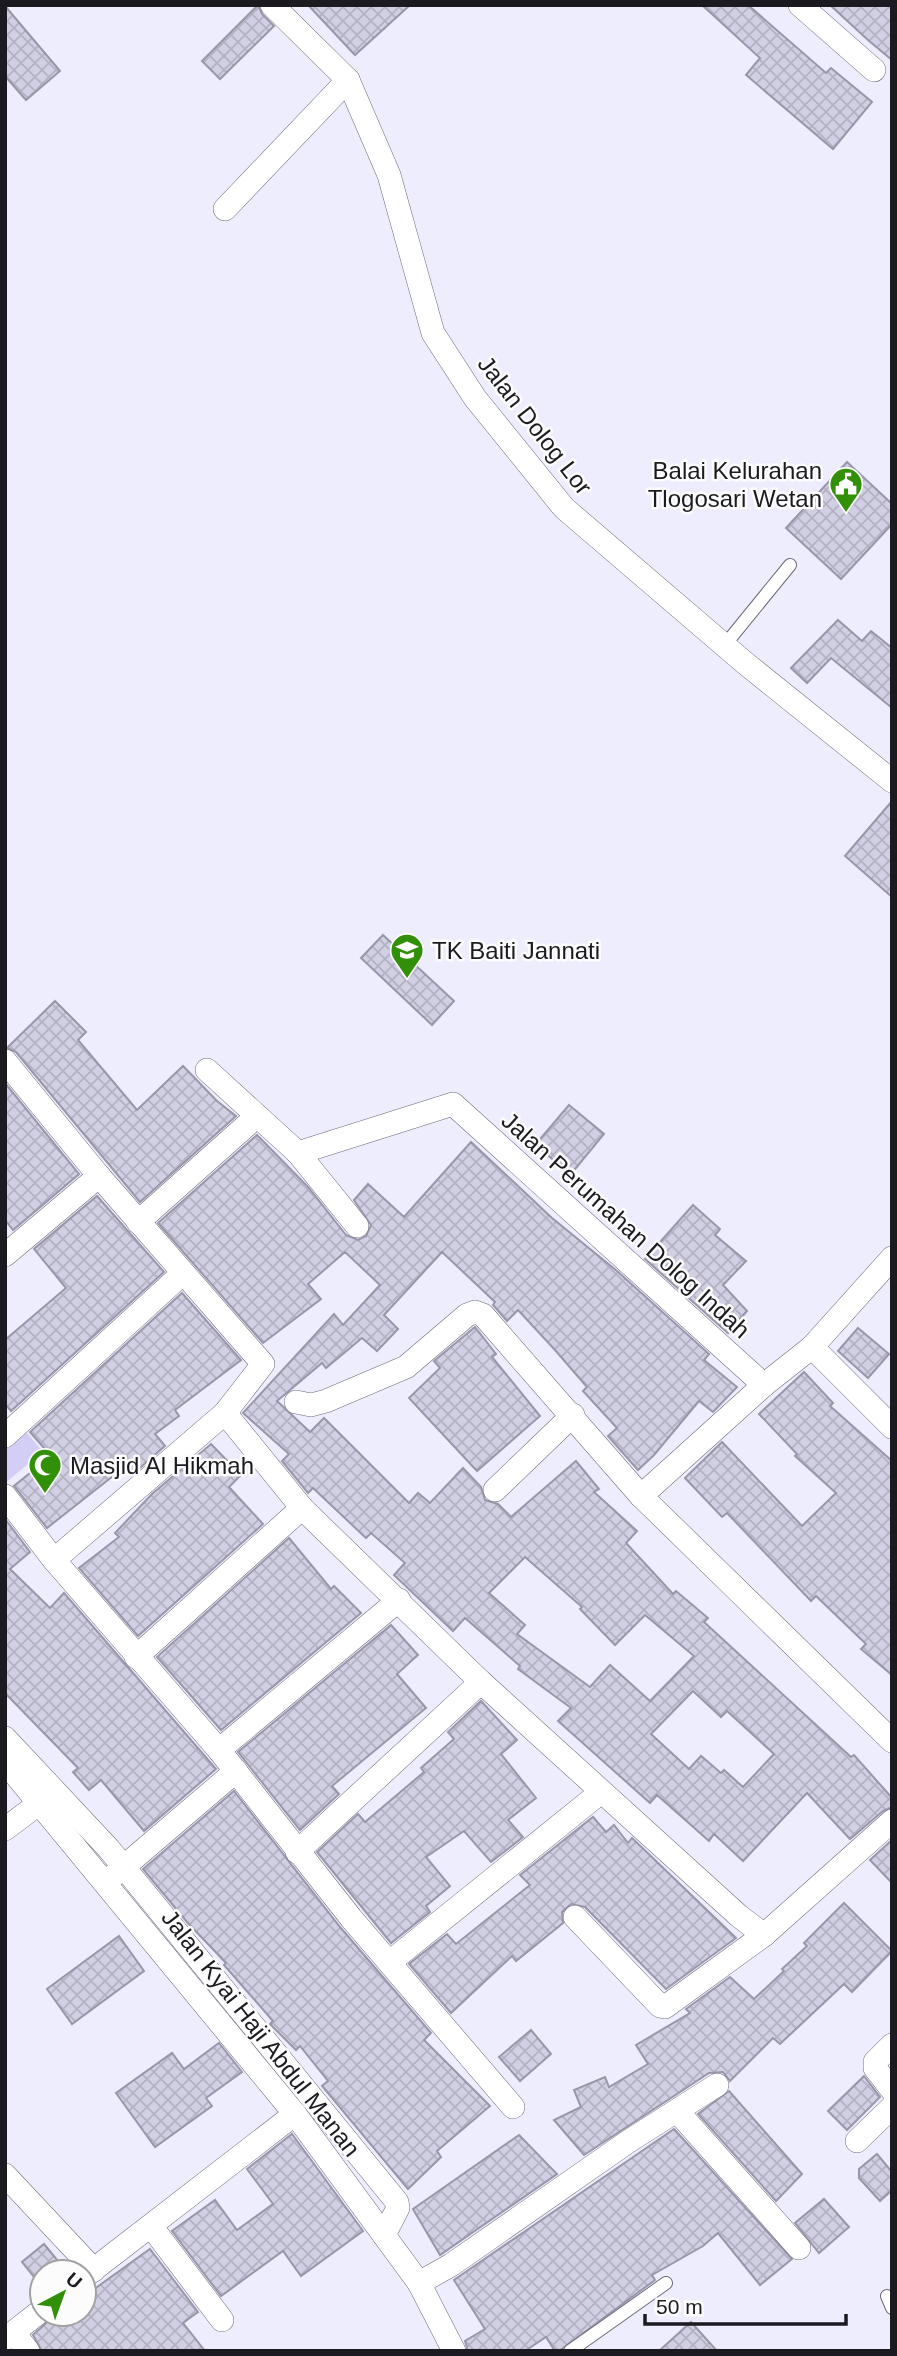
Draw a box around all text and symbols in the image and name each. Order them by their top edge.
street label: Jalan Dolog Lor [473,350,597,500]
place label: Balai Kelurahan Tlogosari Wetan [648,457,822,512]
public building icon: Balai Kelurahan Tlogosari Wetan [827,465,865,514]
school or university icon: TK Baiti Jannati [388,931,426,980]
place label: TK Baiti Jannati [432,937,600,964]
street label: Jalan Perumahan Dolog Indah [496,1106,756,1344]
mosque icon: Masjid Al Hikmah [26,1446,64,1495]
place label: Masjid Al Hikmah [70,1452,254,1479]
street label: Jalan Kyai Haji Abdul Manan [156,1904,366,2162]
north arrow [28,2258,98,2328]
text: U [62,2268,86,2293]
scale bar [645,2282,846,2326]
text: 50 m [656,2295,703,2318]

